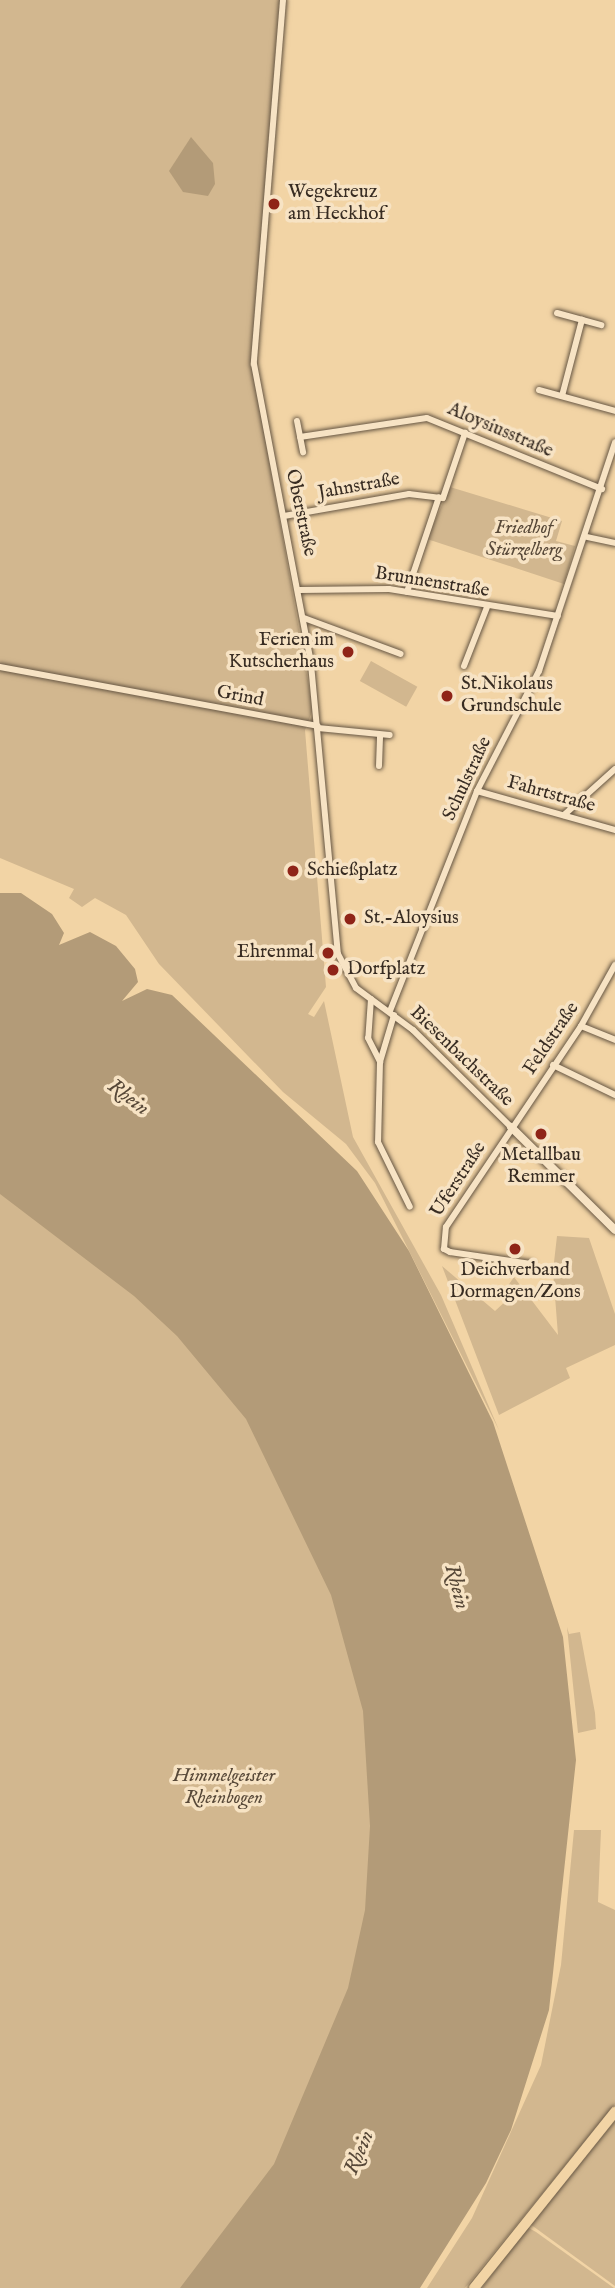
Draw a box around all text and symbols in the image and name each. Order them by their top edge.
place label: Wegekreuz am Heckhof [288,182,385,226]
marker: Wegekreuz am Heckhof [266,196,282,212]
street label: Aloysiusstraße [444,399,556,463]
street label: Oberstraße [280,467,320,559]
street label: Jahnstraße [316,469,402,505]
park label: Friedhof Stürzelberg [486,518,562,562]
street label: Brunnenstraße [373,563,491,603]
place label: Ferien im Kutscherhaus [229,630,334,674]
marker: Ferien im Kutscherhaus [340,644,356,660]
place label: St.Nikolaus Grundschule [461,674,562,718]
street label: Grind [215,681,265,713]
marker: St.Nikolaus Grundschule [439,688,455,704]
street label: Schulstraße [439,733,497,825]
street label: Fahrtstraße [504,772,598,818]
place label: Schießplatz [307,860,397,882]
marker: Schießplatz [285,863,301,879]
place label: St.-Aloysius [364,908,459,930]
marker: St.-Aloysius [342,911,358,927]
place label: Ehrenmal [237,942,314,964]
marker: Ehrenmal [320,945,336,961]
place label: Dorfplatz [347,959,425,981]
marker: Dorfplatz [325,962,341,978]
street label: Feldstraße [519,998,585,1080]
street label: Biesenbachstraße [404,1002,518,1112]
water label: Rhein [102,1074,154,1122]
marker: Metallbau Remmer [533,1126,549,1142]
street label: Uferstraße [426,1138,492,1222]
place label: Metallbau Remmer [501,1145,581,1189]
marker: Deichverband Dormagen/Zons [507,1241,523,1257]
place label: Deichverband Dormagen/Zons [449,1260,581,1304]
water label: Rhein [438,1562,474,1612]
park label: Himmelgeister Rheinbogen [173,1766,275,1810]
water label: Rhein [340,2127,380,2179]

